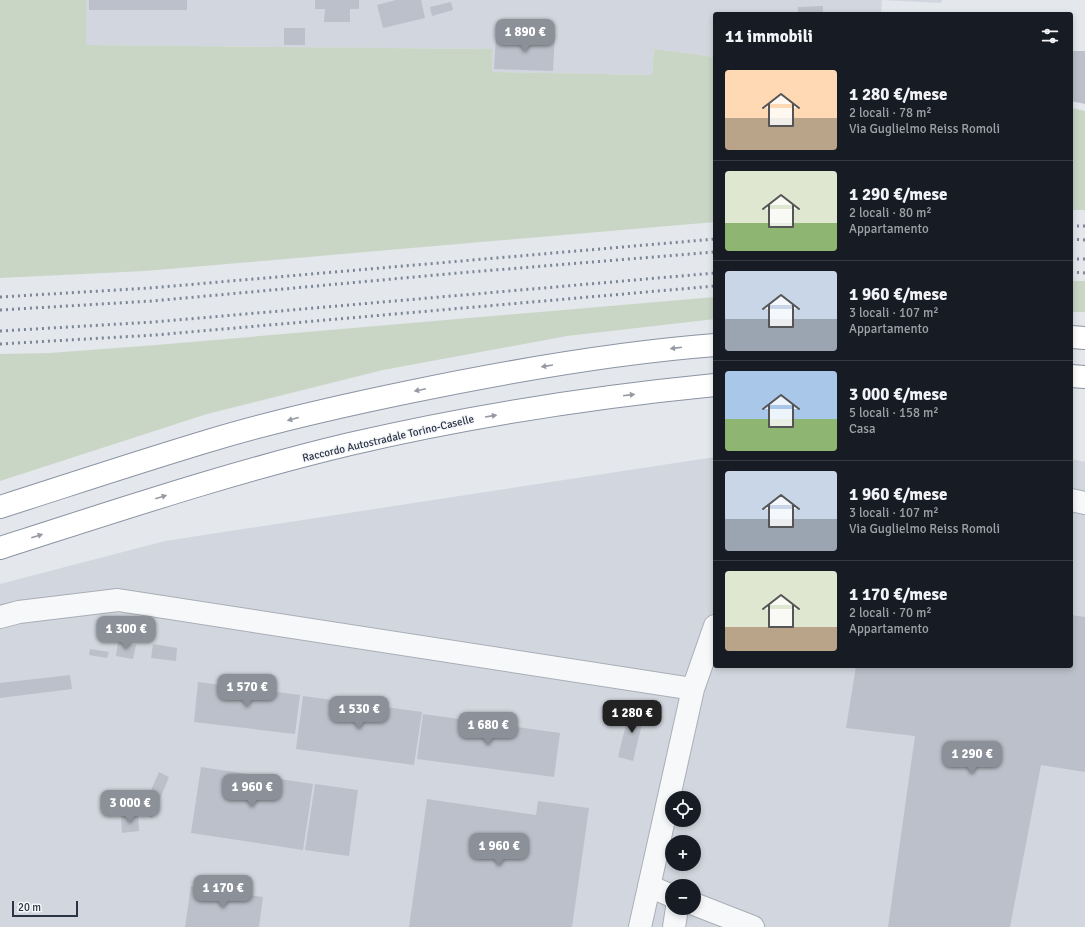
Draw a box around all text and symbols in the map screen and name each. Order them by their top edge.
pin: 1 890 € [488,19,562,53]
text: 1 890 € [505,24,545,40]
icon: filters [1039,25,1061,47]
text: 11 immobili [725,26,813,47]
text: 1 280 €/mese [849,84,947,105]
icon: home [757,86,805,134]
text: 2 locali · 78 m² [849,105,932,121]
text: Via Guglielmo Reiss Romoli [849,121,1000,137]
text: 1 290 €/mese [849,184,947,205]
icon: home [757,187,805,235]
text: 2 locali · 80 m² [849,205,932,221]
text: Appartamento [849,221,929,237]
text: 1 960 €/mese [849,284,947,305]
icon: home [757,287,805,335]
text: 3 locali · 107 m² [849,305,939,321]
text: Appartamento [849,321,929,337]
one-way arrow [670,345,682,352]
one-way arrow [541,363,554,369]
text: 3 000 €/mese [849,384,947,405]
one-way arrow [413,387,426,393]
icon: home [757,387,805,435]
one-way arrow [623,392,635,398]
text: 5 locali · 158 m² [849,405,939,421]
street label: Raccordo Autostradale Torino-Caselle [301,412,475,465]
one-way arrow [485,412,497,418]
one-way arrow [287,416,299,422]
text: Casa [849,421,876,437]
text: 1 960 €/mese [849,484,947,505]
icon: home [757,487,805,535]
one-way arrow [155,494,167,500]
text: 3 locali · 107 m² [849,505,939,521]
text: Via Guglielmo Reiss Romoli [849,521,1000,537]
one-way arrow [32,533,44,539]
text: 1 170 €/mese [849,584,947,605]
icon: home [757,587,805,635]
text: 2 locali · 70 m² [849,605,932,621]
pin: 1 300 € [89,616,163,650]
text: 1 300 € [106,621,146,637]
text: Appartamento [849,621,929,637]
pin: 1 570 € [210,674,284,708]
text: 1 570 € [227,679,267,695]
pin: 1 530 € [322,696,396,730]
pin: 1 280 € [595,700,669,734]
text: 1 530 € [339,701,379,717]
text: 1 280 € [612,705,652,721]
pin: 1 680 € [451,712,525,746]
text: 1 680 € [468,717,508,733]
pin: 1 290 € [935,741,1009,775]
text: 1 290 € [952,746,992,762]
pin: 1 960 € [215,774,289,808]
text: 1 960 € [232,779,272,795]
pin: 3 000 € [93,790,167,824]
map controls [665,791,701,915]
button: locate [665,791,701,827]
text: 3 000 € [110,795,150,811]
pin: 1 960 € [462,833,536,867]
button: + [665,835,701,871]
text: 1 960 € [479,838,519,854]
pin: 1 170 € [186,875,260,909]
button: − [665,879,701,915]
text: 1 170 € [203,880,243,896]
scale bar [12,899,78,918]
text: 20 m [18,901,41,914]

